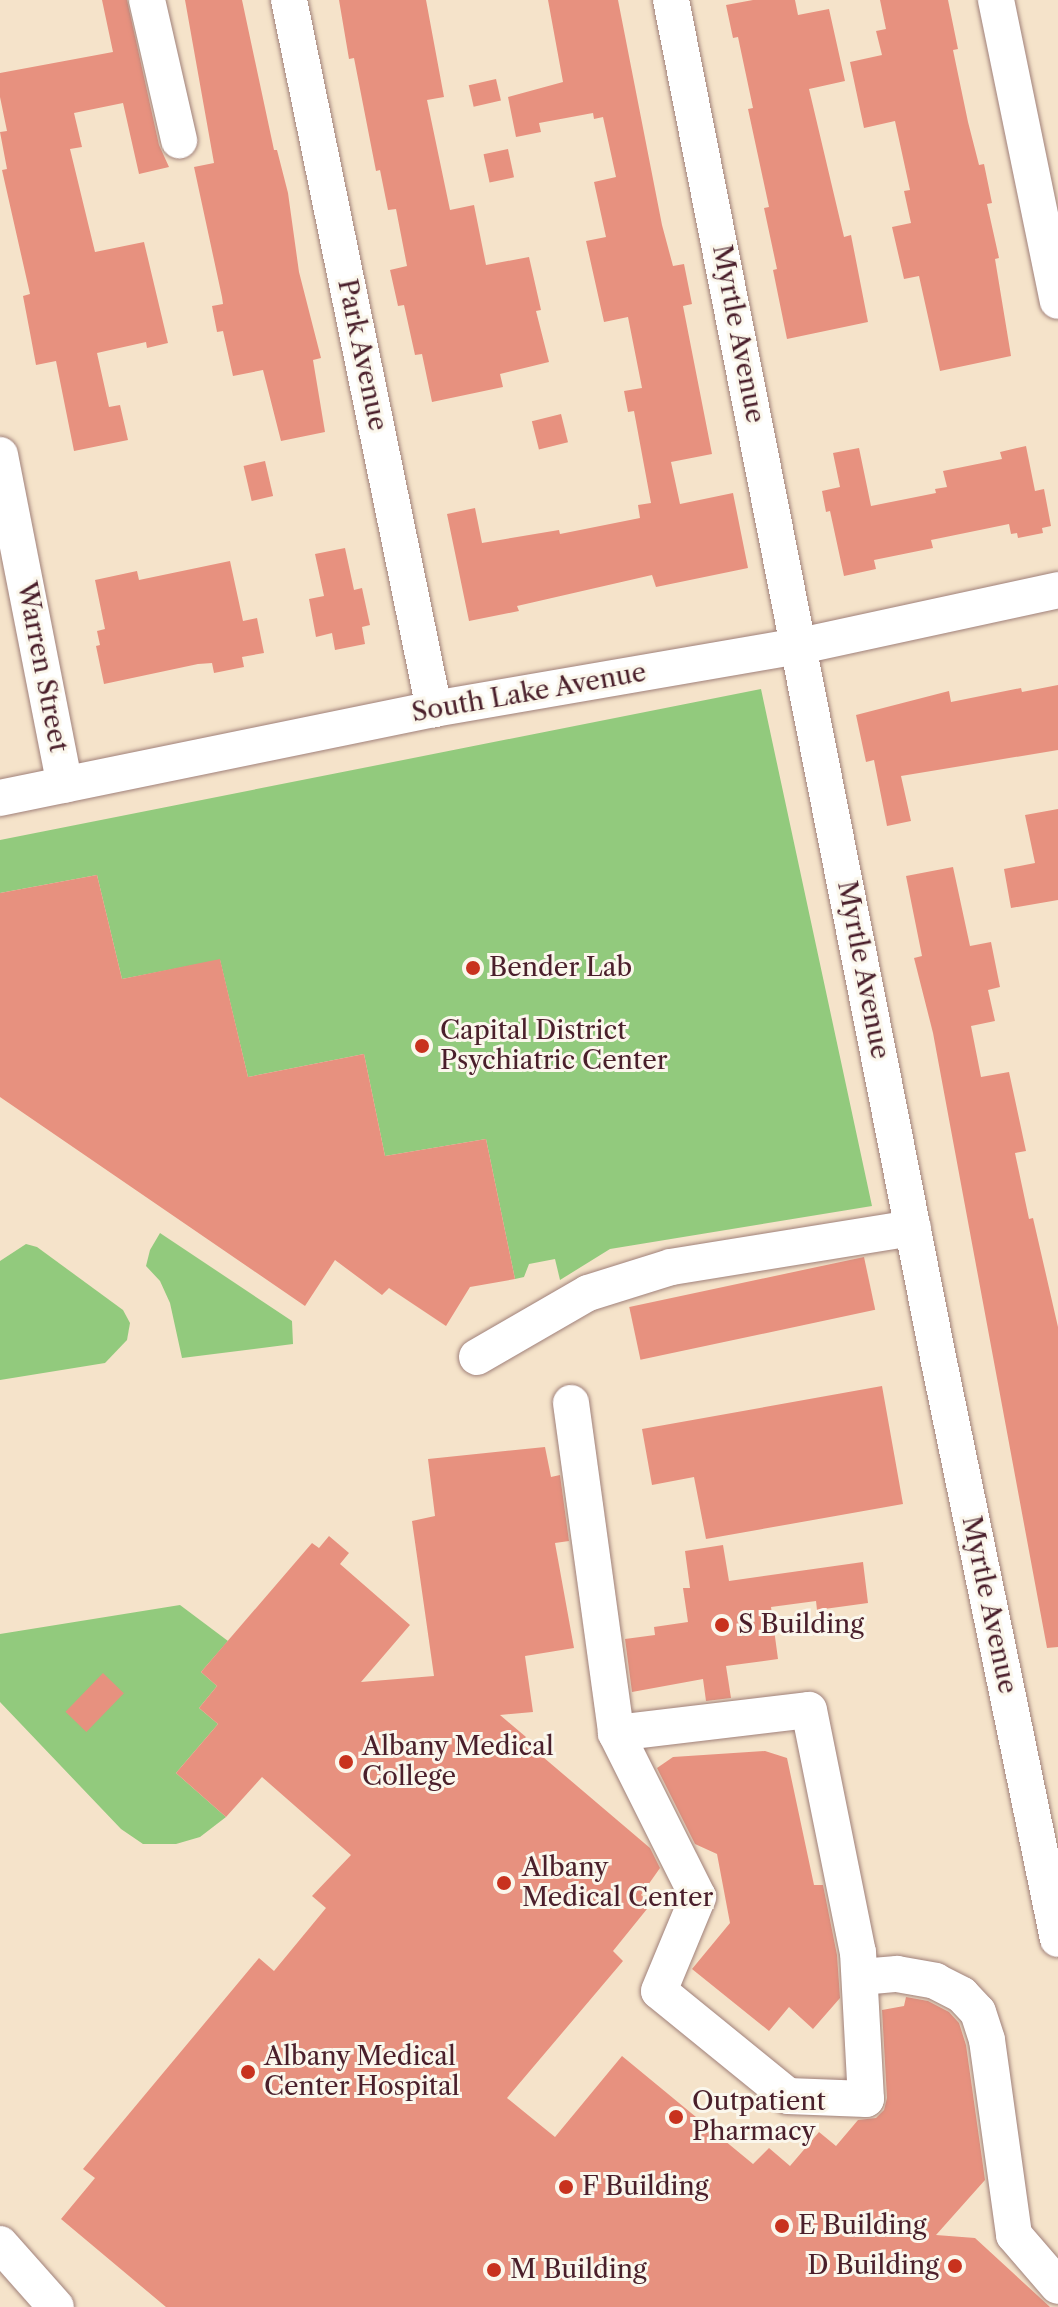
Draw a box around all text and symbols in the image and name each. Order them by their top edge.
street label: Myrtle Avenue [705,242,771,426]
street label: Park Avenue [331,276,393,434]
street label: Warren Street [10,579,74,755]
street label: South Lake Avenue [409,657,649,729]
street label: Myrtle Avenue [830,878,896,1062]
place label: Bender Lab [489,952,633,984]
marker: Bender Lab [464,959,482,977]
place label: Capital District Psychiatric Center [440,1015,668,1076]
marker: Capital District Psychiatric Center [411,1035,433,1057]
street label: Myrtle Avenue [955,1513,1023,1697]
place label: S Building [738,1609,864,1641]
marker: S Building [713,1616,731,1634]
place label: Albany Medical College [362,1731,554,1792]
marker: Albany Medical College [337,1753,355,1771]
place label: Albany Medical Center [522,1852,714,1914]
marker: Albany Medical Center [493,1872,515,1894]
place label: Albany Medical Center Hospital [264,2041,460,2102]
marker: Albany Medical Center Hospital [239,2063,257,2081]
place label: Outpatient Pharmacy [692,2086,826,2148]
marker: Outpatient Pharmacy [667,2108,685,2126]
place label: F Building [582,2171,709,2203]
marker: F Building [557,2178,575,2196]
place label: E Building [798,2210,926,2242]
marker: E Building [773,2217,791,2235]
place label: D Building [807,2250,939,2282]
place label: M Building [510,2254,647,2286]
marker: D Building [946,2257,964,2275]
marker: M Building [485,2261,503,2279]

